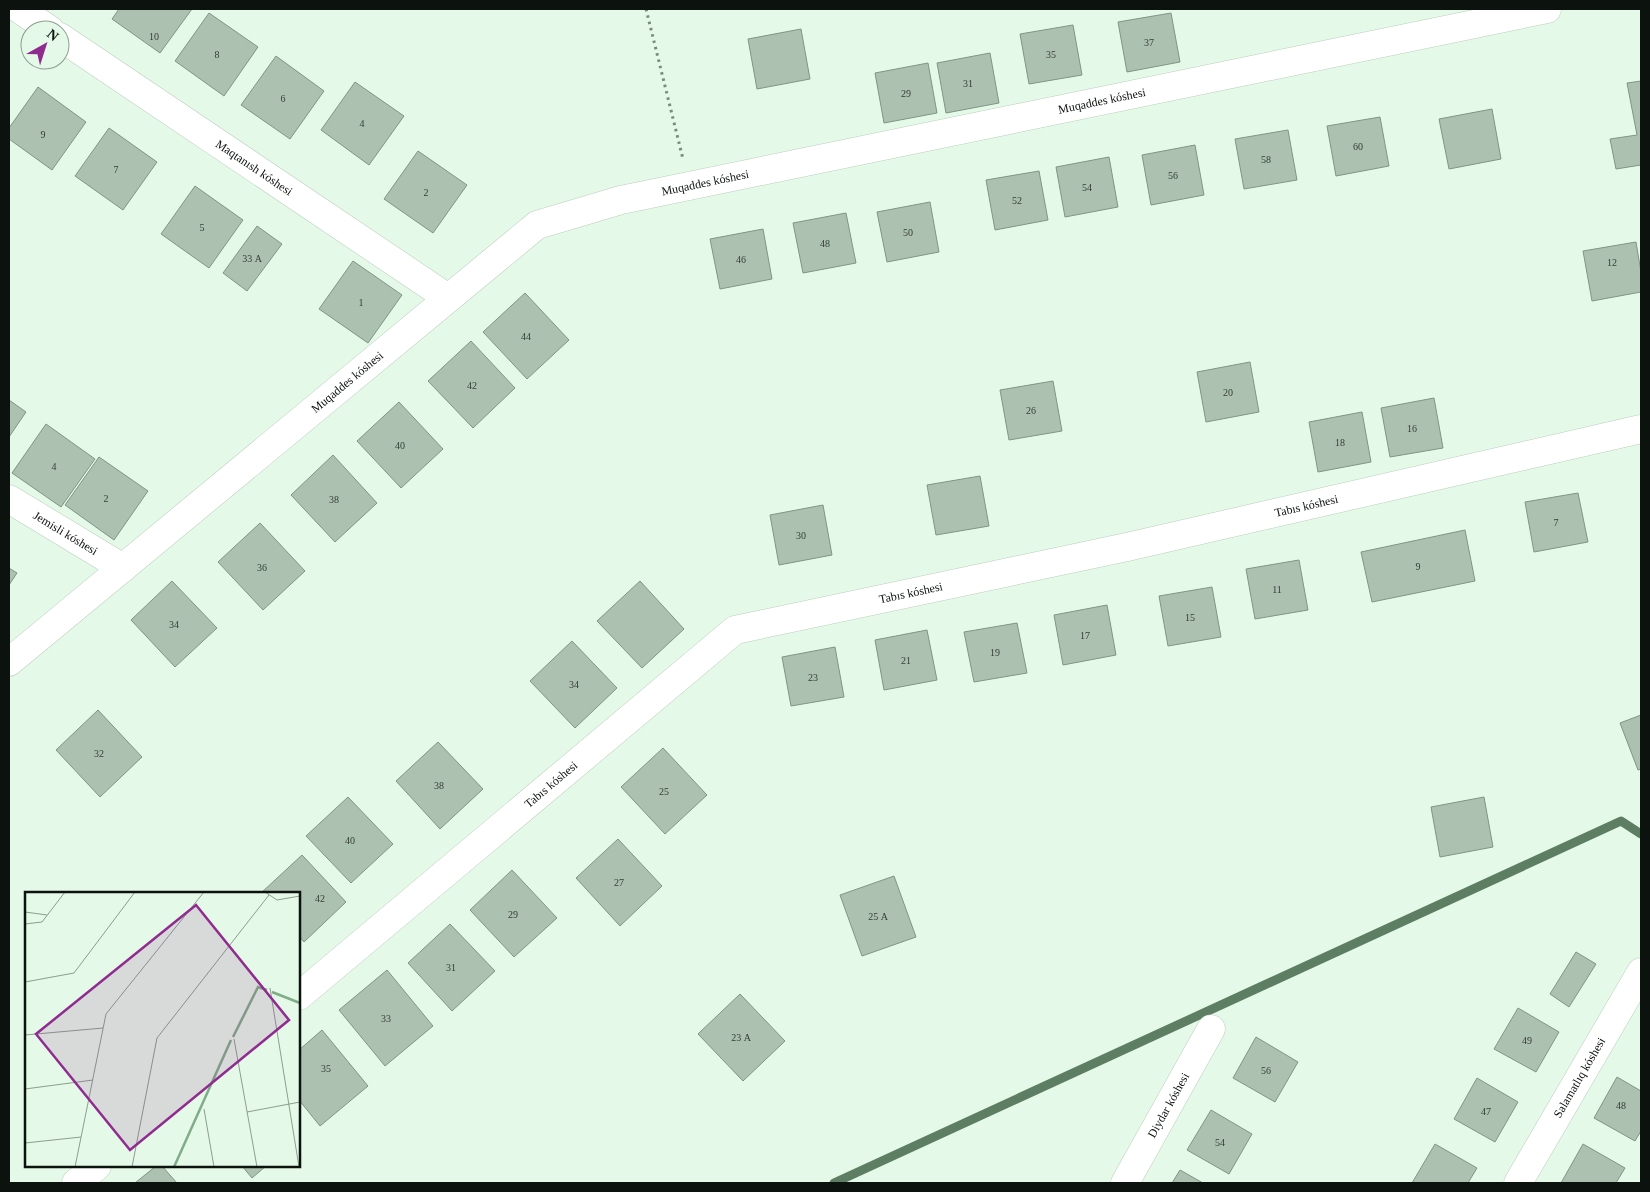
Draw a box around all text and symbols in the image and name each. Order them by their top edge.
north arrow [20,20,70,70]
text: N [44,26,62,44]
house number: 10 [149,31,159,42]
house number: 37 [1144,37,1154,48]
house number: 8 [215,49,220,60]
house number: 35 [1046,49,1056,60]
house number: 31 [963,78,973,89]
street label: Muqaddes kóshesi [1057,85,1147,117]
house number: 29 [901,88,911,99]
house number: 6 [281,93,286,104]
house number: 4 [360,118,365,129]
house number: 9 [41,129,46,140]
street label: Maqtanısh kóshesi [213,137,296,199]
house number: 60 [1353,141,1363,152]
house number: 58 [1261,154,1271,165]
house number: 7 [114,164,119,175]
street label: Muqaddes kóshesi [660,167,751,198]
house number: 56 [1168,170,1178,181]
house number: 54 [1082,182,1092,193]
house number: 2 [424,187,429,198]
house number: 52 [1012,195,1022,206]
house number: 5 [200,222,205,233]
house number: 50 [903,227,913,238]
house number: 48 [820,238,830,249]
house number: 33 А [242,253,263,264]
house number: 46 [736,254,746,265]
house number: 12 [1607,257,1617,268]
house number: 1 [359,297,364,308]
house number: 44 [521,331,531,342]
street label: Muqaddes kóshesi [308,348,386,416]
house number: 42 [467,380,477,391]
house number: 20 [1223,387,1233,398]
house number: 26 [1026,405,1036,416]
house number: 16 [1407,423,1417,434]
house number: 18 [1335,437,1345,448]
house number: 40 [395,440,405,451]
house number: 4 [52,461,57,472]
street label: Tabıs kóshesi [1273,492,1340,520]
house number: 2 [104,493,109,504]
house number: 38 [329,494,339,505]
street label: Jemisli kóshesi [31,508,101,558]
house number: 7 [1554,517,1559,528]
house number: 30 [796,530,806,541]
house number: 9 [1416,561,1421,572]
house number: 36 [257,562,267,573]
street label: Tabıs kóshesi [878,579,945,606]
house number: 11 [1272,584,1282,595]
house number: 15 [1185,612,1195,623]
house number: 34 [169,619,179,630]
house number: 17 [1080,630,1090,641]
house number: 19 [990,647,1000,658]
house number: 21 [901,655,911,666]
house number: 23 [808,672,818,683]
house number: 34 [569,679,579,690]
house number: 32 [94,748,104,759]
street label: Tabıs kóshesi [522,758,581,811]
house number: 38 [434,780,444,791]
house number: 25 [659,786,669,797]
house number: 40 [345,835,355,846]
house number: 27 [614,877,624,888]
inset map [25,892,300,1167]
house number: 42 [315,893,325,904]
house number: 29 [508,909,518,920]
house number: 25 А [868,911,889,922]
house number: 31 [446,962,456,973]
house number: 33 [381,1013,391,1024]
house number: 23 А [731,1032,752,1043]
street label: Salamatlıq kóshesi [1551,1034,1609,1120]
house number: 49 [1522,1035,1532,1046]
house number: 35 [321,1063,331,1074]
house number: 56 [1261,1065,1271,1076]
street label: Diydar kóshesi [1145,1070,1192,1140]
house number: 48 [1616,1100,1626,1111]
house number: 47 [1481,1106,1491,1117]
house number: 54 [1215,1137,1225,1148]

